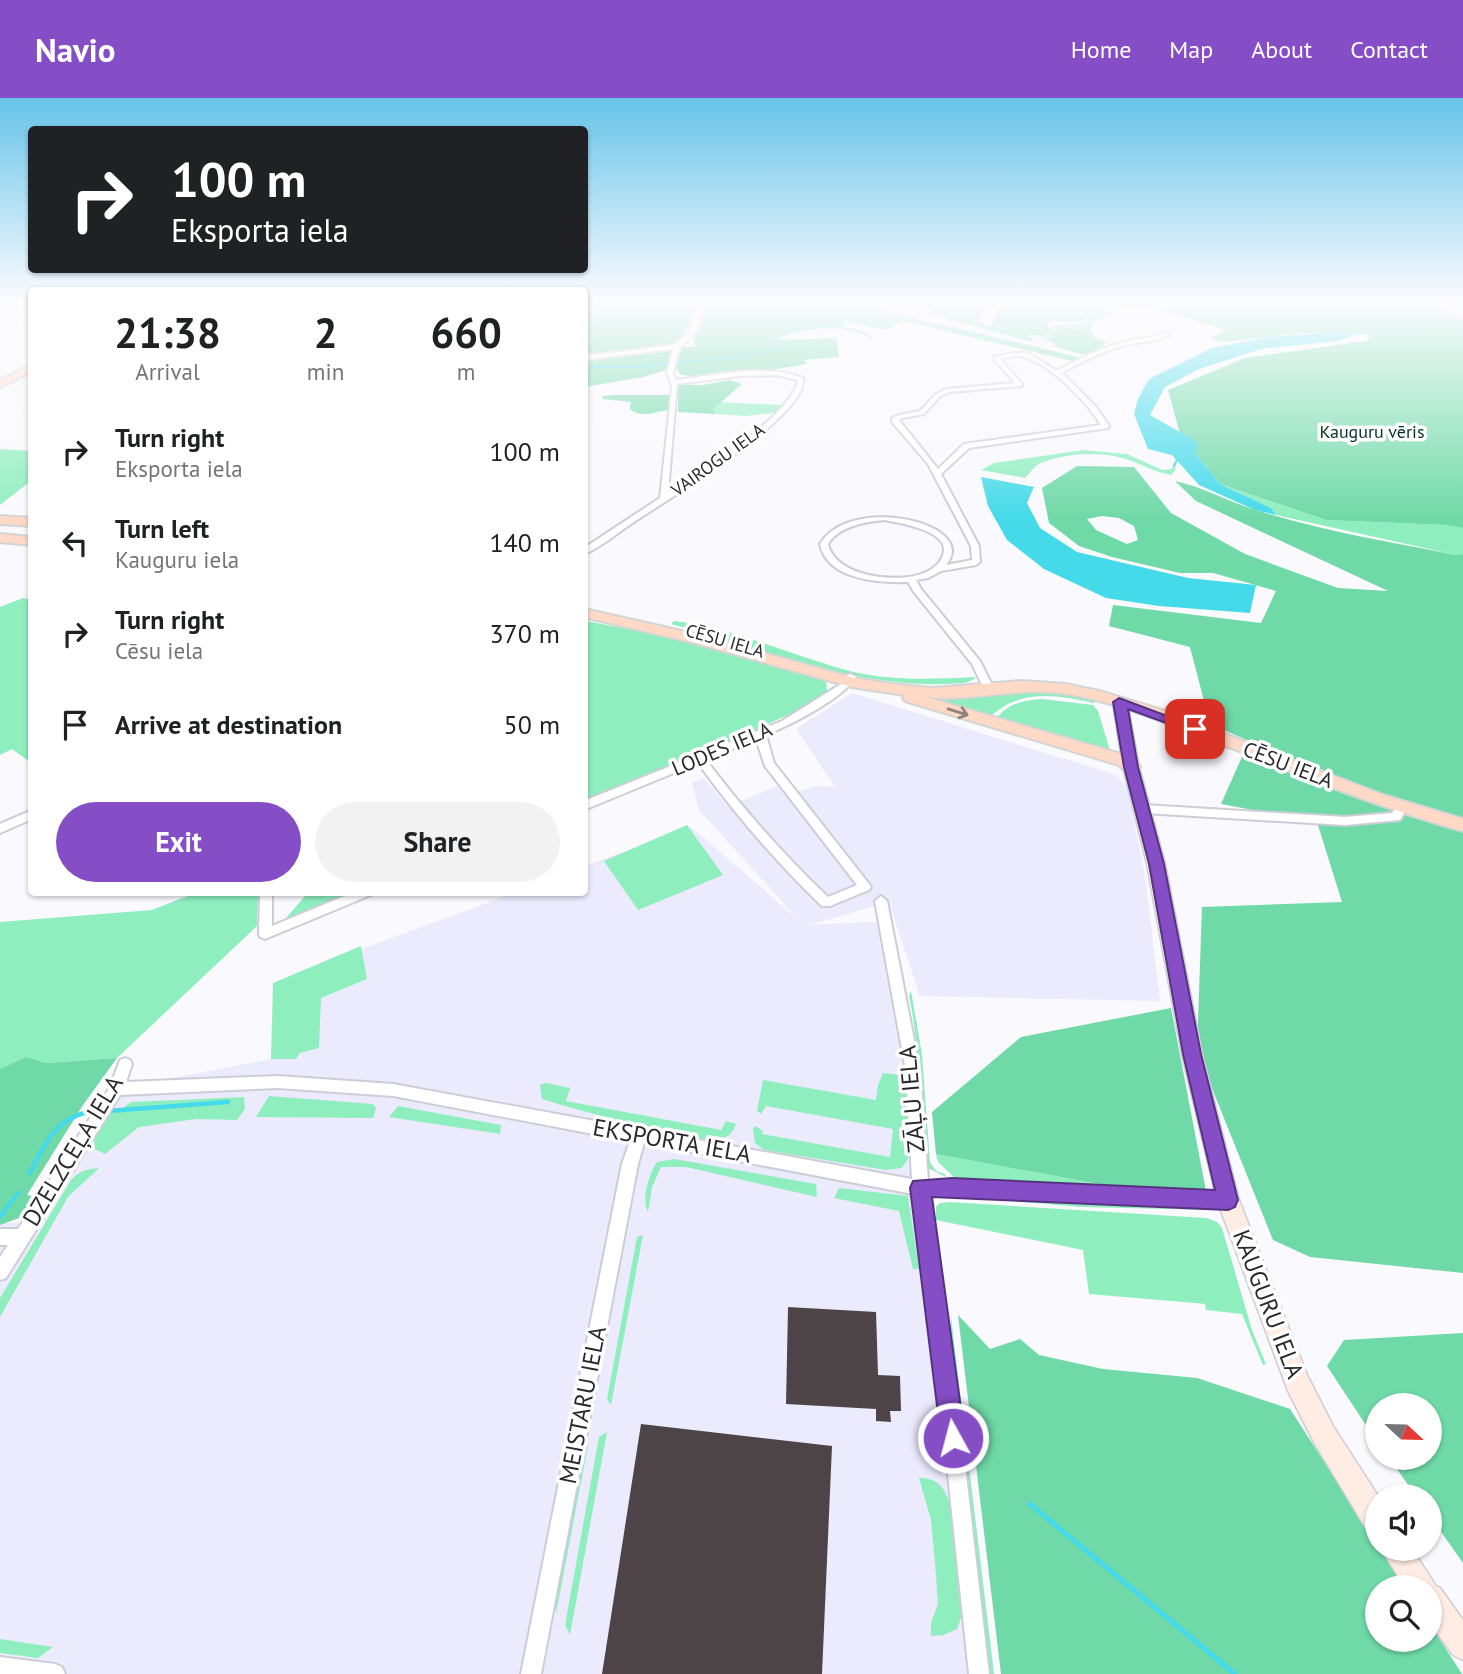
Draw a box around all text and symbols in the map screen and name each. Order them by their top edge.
text: Navio [35,28,115,71]
text: Home [1071,34,1131,65]
text: Map [1169,34,1213,65]
text: About [1251,34,1312,65]
text: Contact [1350,34,1428,65]
text: 100 m [171,147,306,211]
icon: right [56,154,147,245]
text: Eksporta iela [171,209,349,251]
text: 21:38 [114,305,221,360]
text: 2 [314,305,337,360]
text: 660 [430,305,502,360]
text: Arrival [135,357,200,386]
text: min [307,357,344,386]
text: m [457,357,475,386]
street label: VAIROGU IELA [666,418,769,502]
park label: Kauguru vēris [1320,420,1425,443]
text: Turn right [115,421,224,454]
icon: right [56,433,94,471]
text: 100 m [489,435,560,468]
text: Eksporta iela [115,454,243,483]
text: Turn left [115,512,209,545]
icon: left [56,524,94,562]
text: 140 m [489,526,560,559]
text: Kauguru iela [115,545,239,574]
text: Turn right [115,603,224,636]
icon: right [56,615,94,653]
text: 370 m [489,617,560,650]
street label: CĒSU IELA [683,618,768,663]
text: Cēsu iela [115,636,203,665]
pin [1165,699,1225,759]
icon: arrive [56,706,94,744]
one-way arrow [947,707,969,720]
text: Arrive at destination [115,708,342,741]
text: 50 m [504,708,560,741]
icon: arrive [1176,710,1214,748]
street label: LODES IELA [668,715,777,782]
street label: CĒSU IELA [1239,735,1338,794]
button: Exit [56,802,301,882]
button: Share [315,802,560,882]
street label: ZĀĻU IELA [891,1044,932,1154]
street label: DZELZCEĻA IELA [15,1070,130,1232]
street label: EKSPORTA IELA [591,1111,754,1170]
street label: KAUGURU IELA [1226,1225,1311,1383]
street label: MEISTARU IELA [552,1323,613,1486]
north arrow [1365,1393,1442,1470]
map controls [1365,1393,1442,1652]
position arrow [916,1401,990,1475]
button: sound [1365,1484,1442,1561]
button: search [1365,1575,1442,1652]

